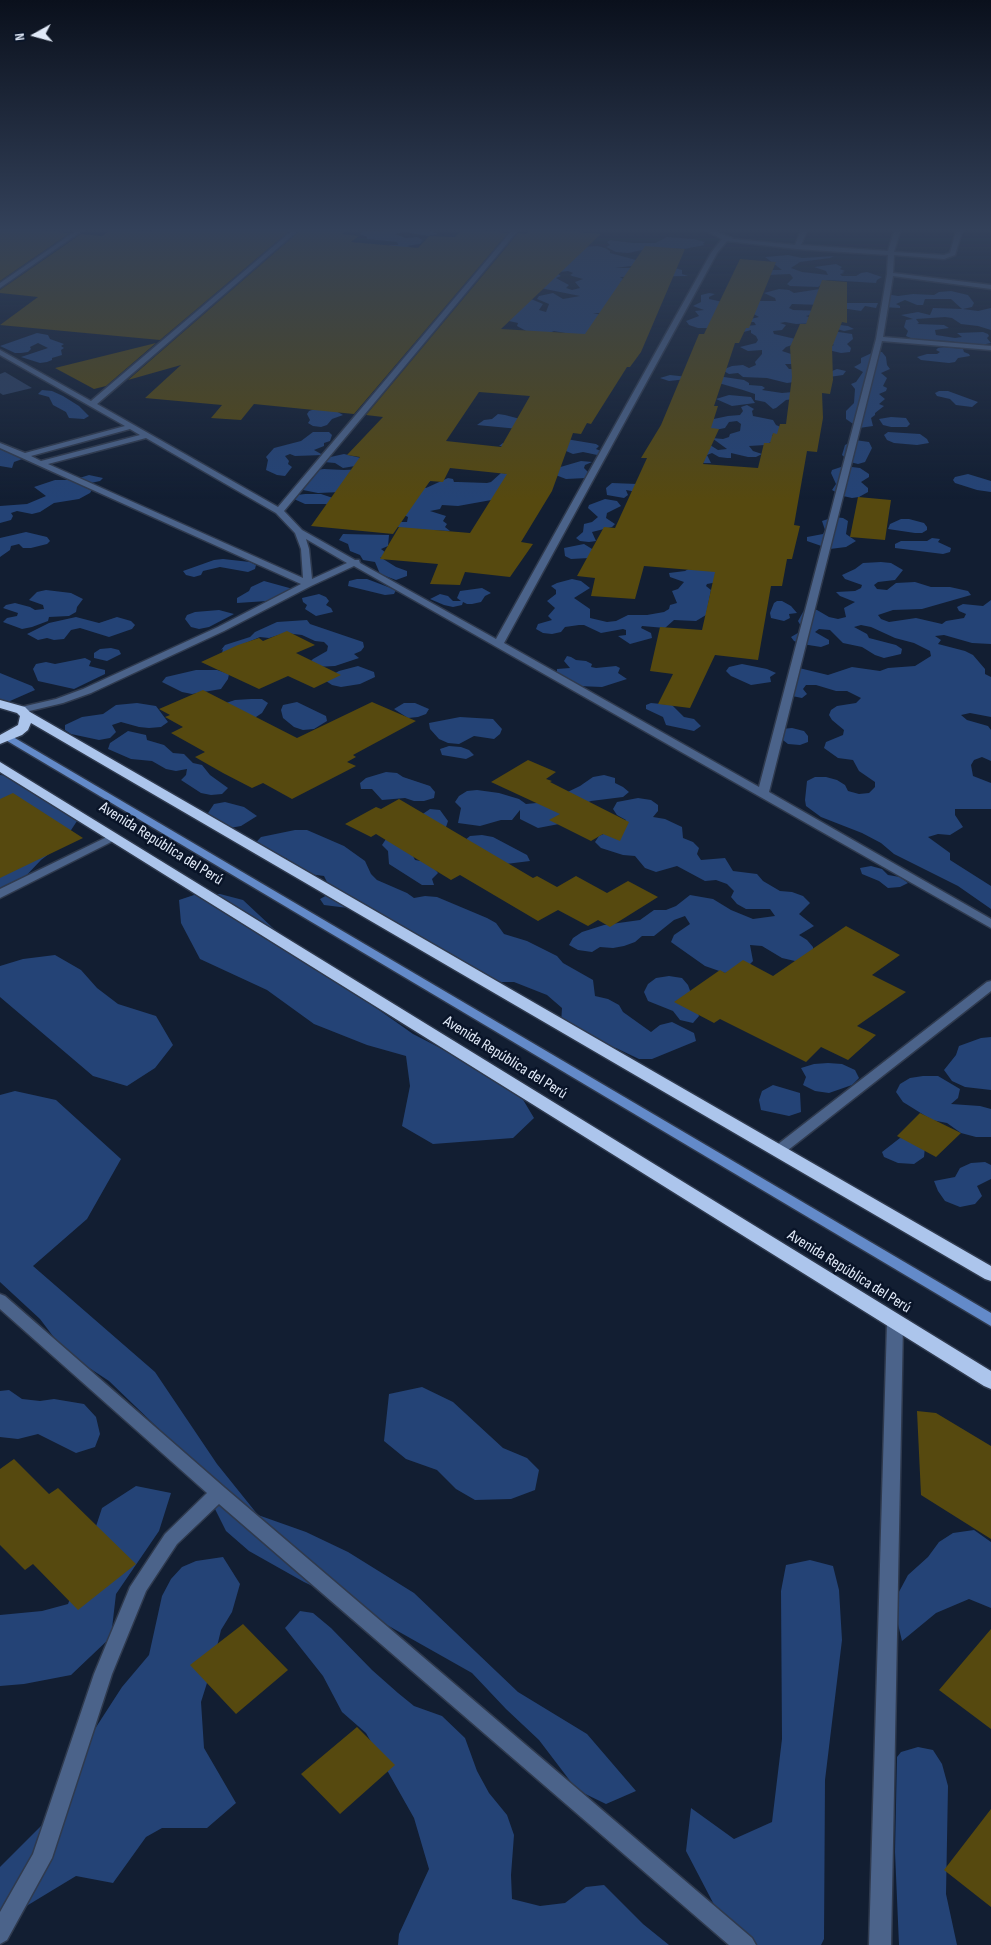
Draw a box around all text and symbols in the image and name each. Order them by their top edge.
north arrow [10,10,60,60]
text: N [11,32,29,42]
street label: Avenida República del Perú [96,798,226,890]
street label: Avenida República del Perú [440,1012,570,1104]
street label: Avenida República del Perú [784,1226,914,1318]

